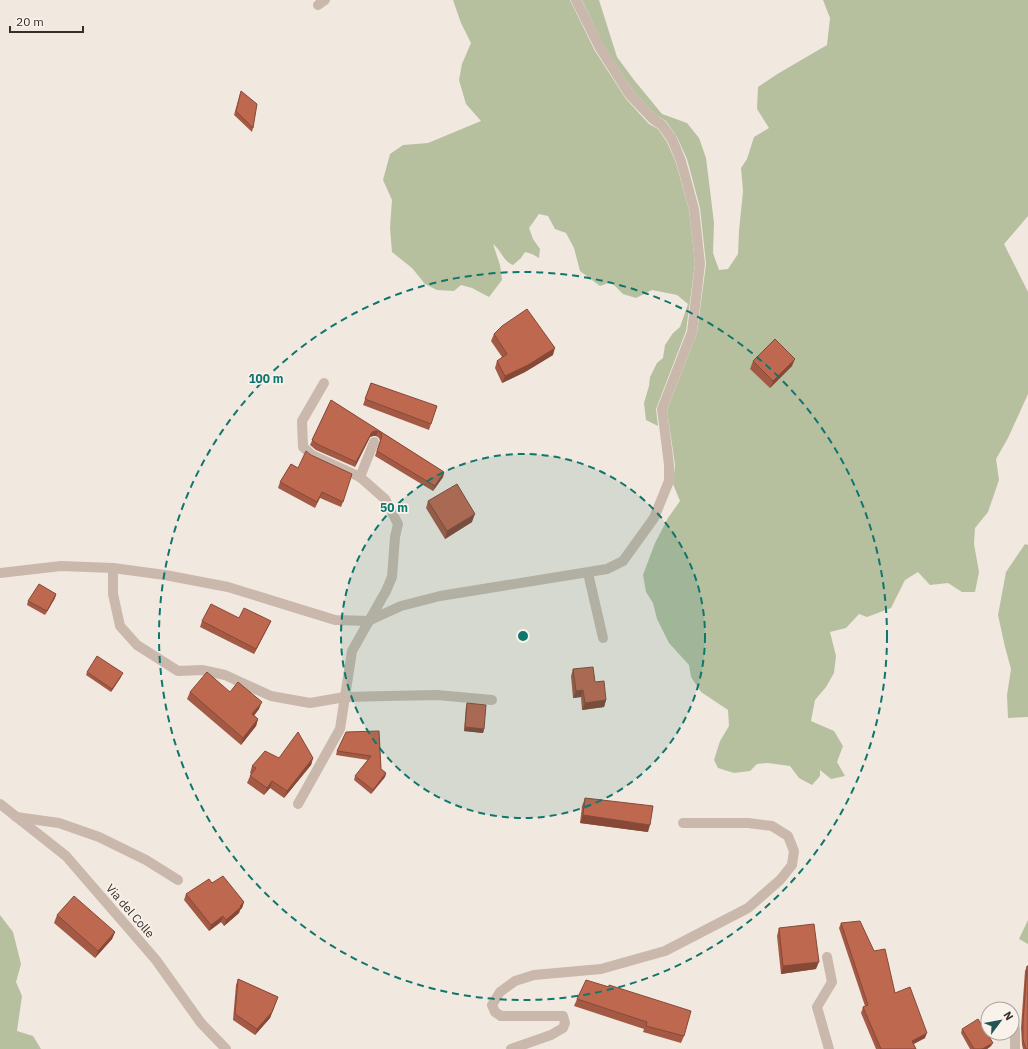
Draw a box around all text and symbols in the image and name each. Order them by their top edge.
scale bar [10,8,83,34]
text: 20 m [16,14,44,29]
text: 100 m [248,371,284,386]
text: 50 m [380,500,408,515]
centre of rings [516,629,530,643]
street label: Via del Colle [103,881,158,941]
north arrow [980,1001,1020,1041]
text: N [1000,1009,1017,1023]

